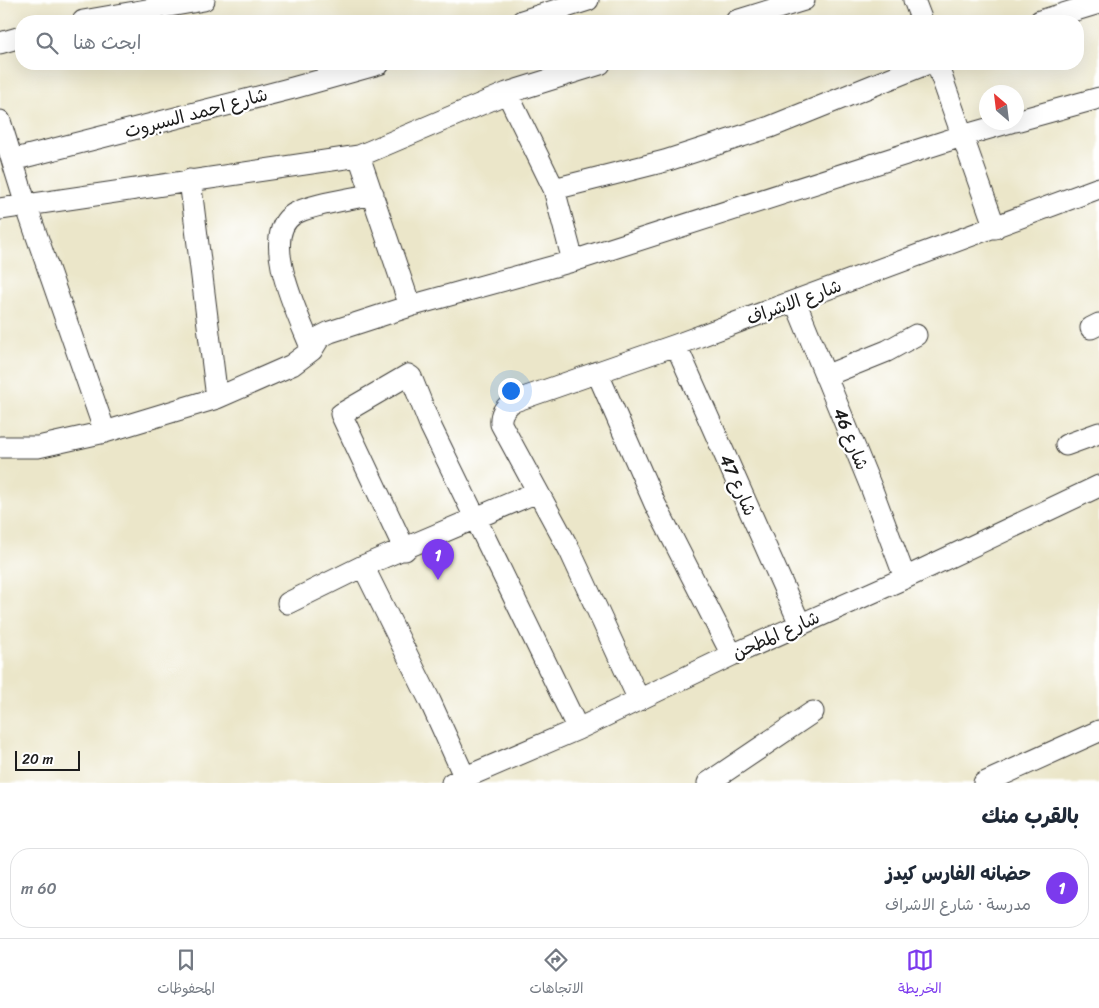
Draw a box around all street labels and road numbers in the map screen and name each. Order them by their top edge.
street label: شارع احمد السبروت [121,78,271,148]
street label: شارع الاشراف [742,270,846,334]
street label: شارع 46 [824,403,878,475]
street label: شارع 47 [710,449,766,521]
street label: شارع المطحن [727,601,825,669]

